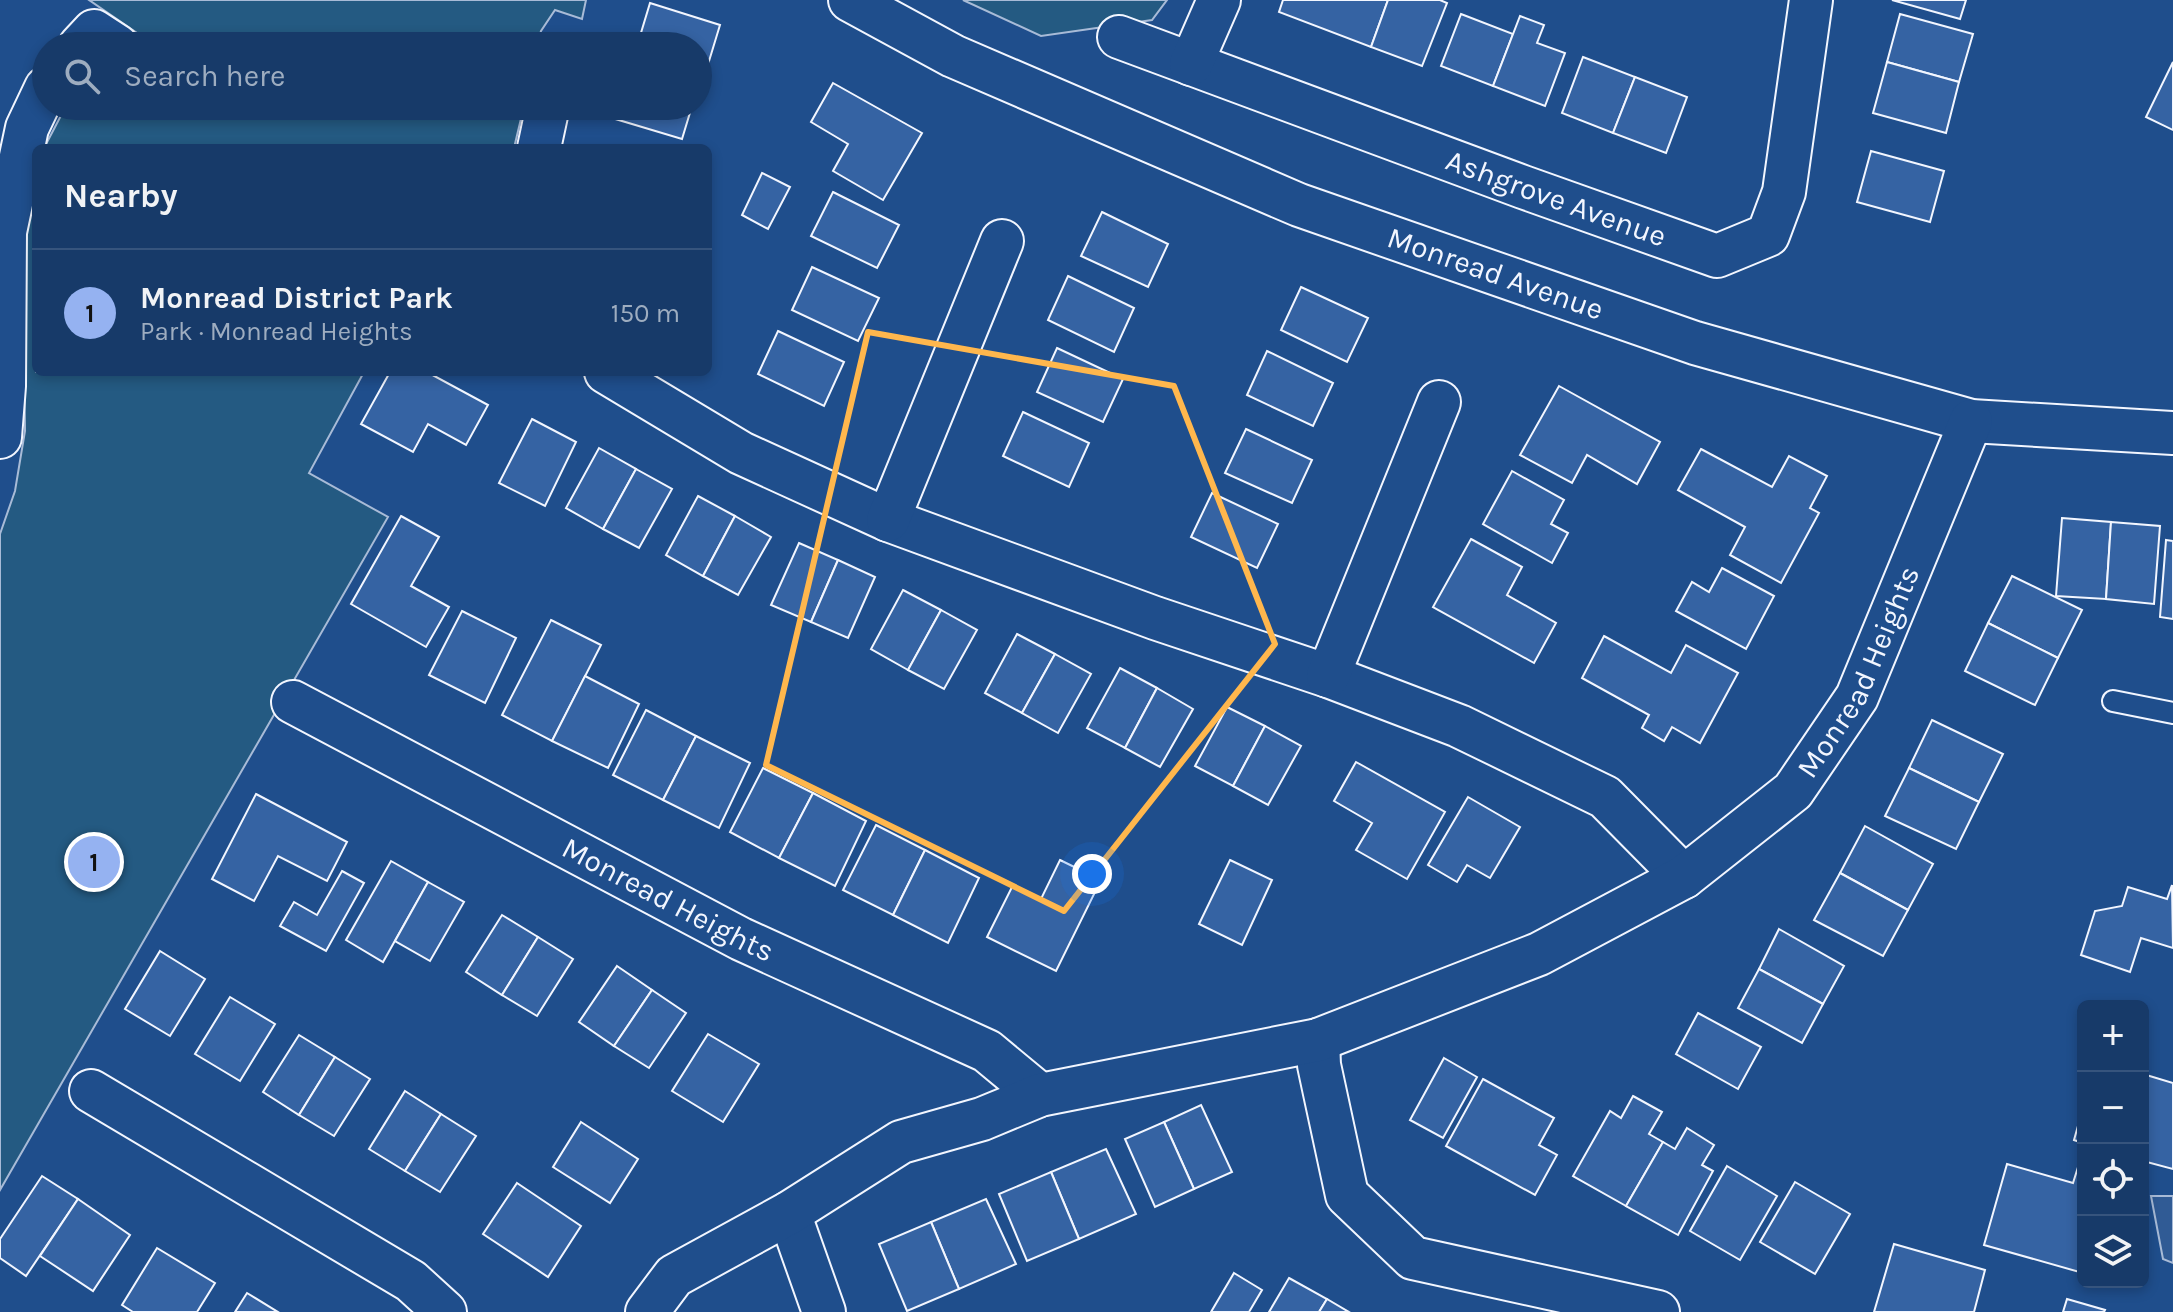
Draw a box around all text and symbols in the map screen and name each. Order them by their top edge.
search box [32,32,712,120]
icon: search [60,54,104,98]
text: Search here [124,58,285,94]
street label: Ashgrove Avenue [1441,142,1671,255]
text: Nearby [64,176,178,216]
street label: Monread Avenue [1383,219,1608,328]
text: Monread District Park [140,280,453,316]
text: 1 [85,298,95,329]
text: 150 m [611,298,680,329]
text: Park · Monread Heights [140,316,413,347]
street label: Monread Heights [1789,561,1927,785]
street label: Monread Heights [556,830,780,970]
pin: 1 [68,832,120,892]
your location [1072,854,1112,894]
map controls [2077,1000,2149,1288]
button: + [2077,1000,2149,1072]
button: − [2077,1072,2149,1144]
button: locate [2077,1144,2149,1216]
button: layers [2077,1216,2149,1288]

